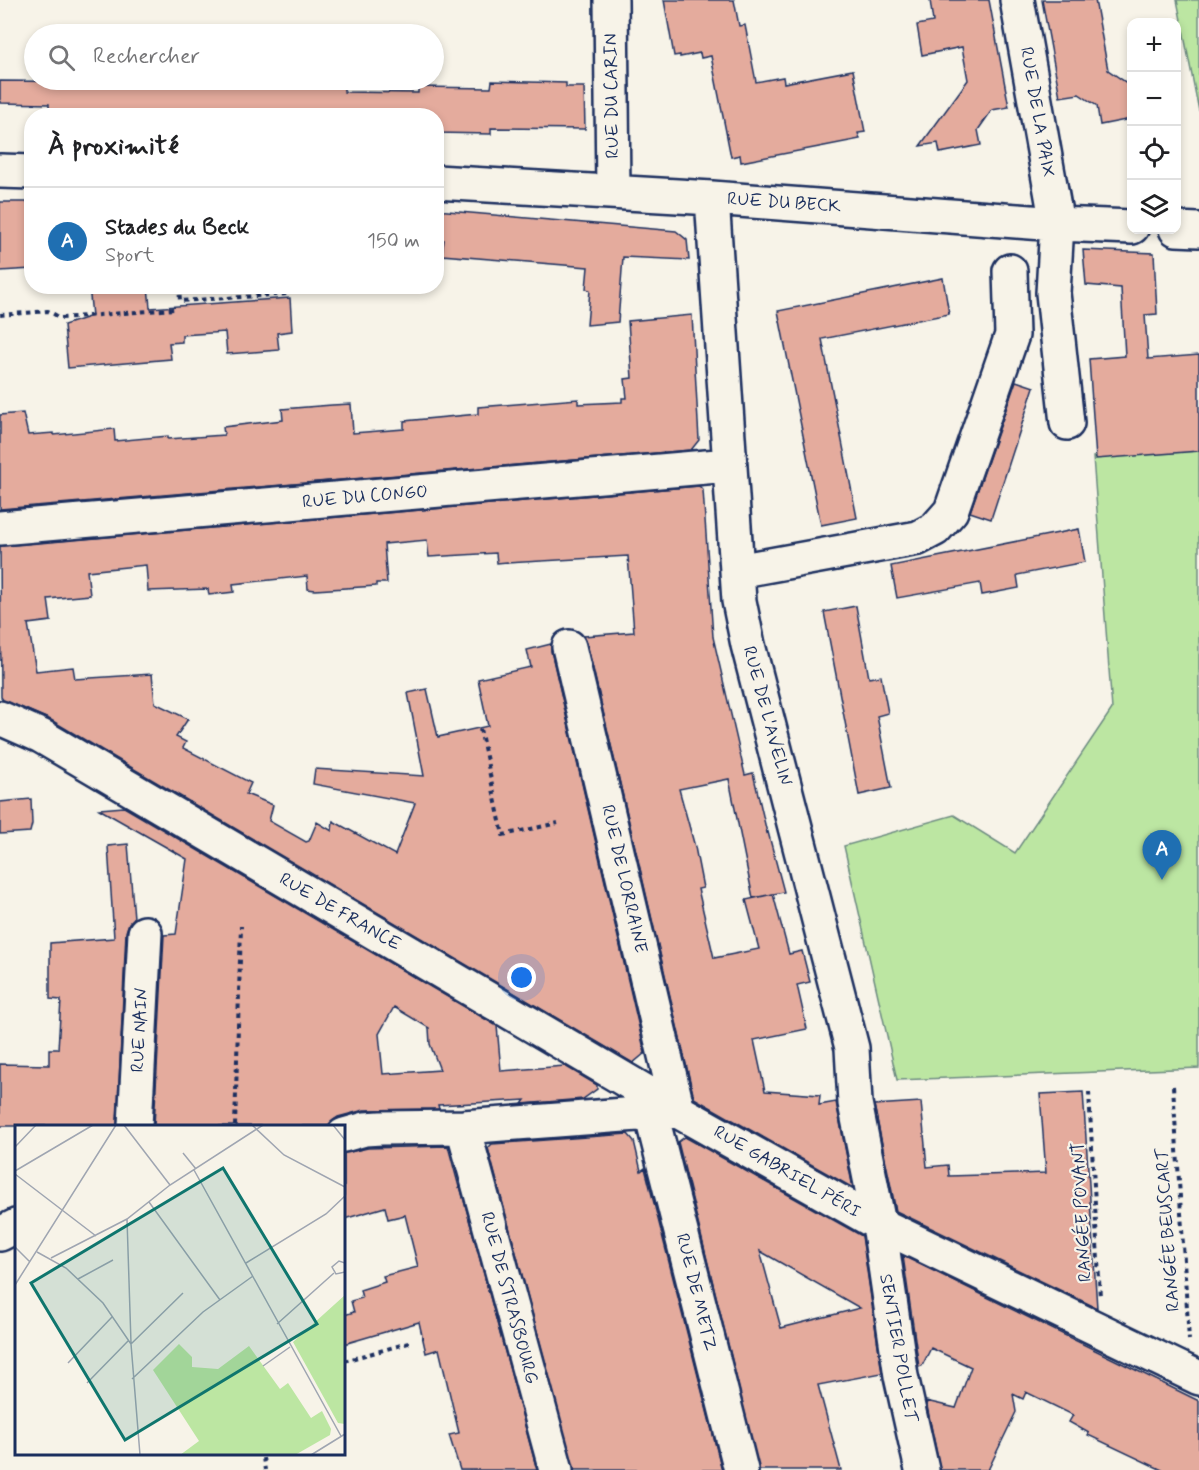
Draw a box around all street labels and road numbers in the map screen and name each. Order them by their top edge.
street label: RUE DU CARIN [599,33,625,159]
street label: RUE DE LA PAIX [1014,45,1060,179]
street label: RUE DU BECK [726,187,842,219]
street label: RUE DU CONGO [301,480,429,514]
street label: RUE DE L'AVELIN [737,644,797,789]
street label: RUE DE LORRAINE [595,802,653,956]
street label: RUE DE FRANCE [275,867,406,957]
street label: RUE NAIN [126,987,154,1073]
street label: RUE GABRIEL PÉRI [709,1120,865,1224]
street label: RANGÉE POVANT [1066,1141,1098,1283]
street label: RANGÉE BEUSCART [1150,1147,1186,1313]
street label: RUE DE STRASBOURG [474,1209,544,1387]
street label: RUE DE METZ [670,1231,722,1354]
street label: SENTIER POLLET [873,1272,923,1425]

